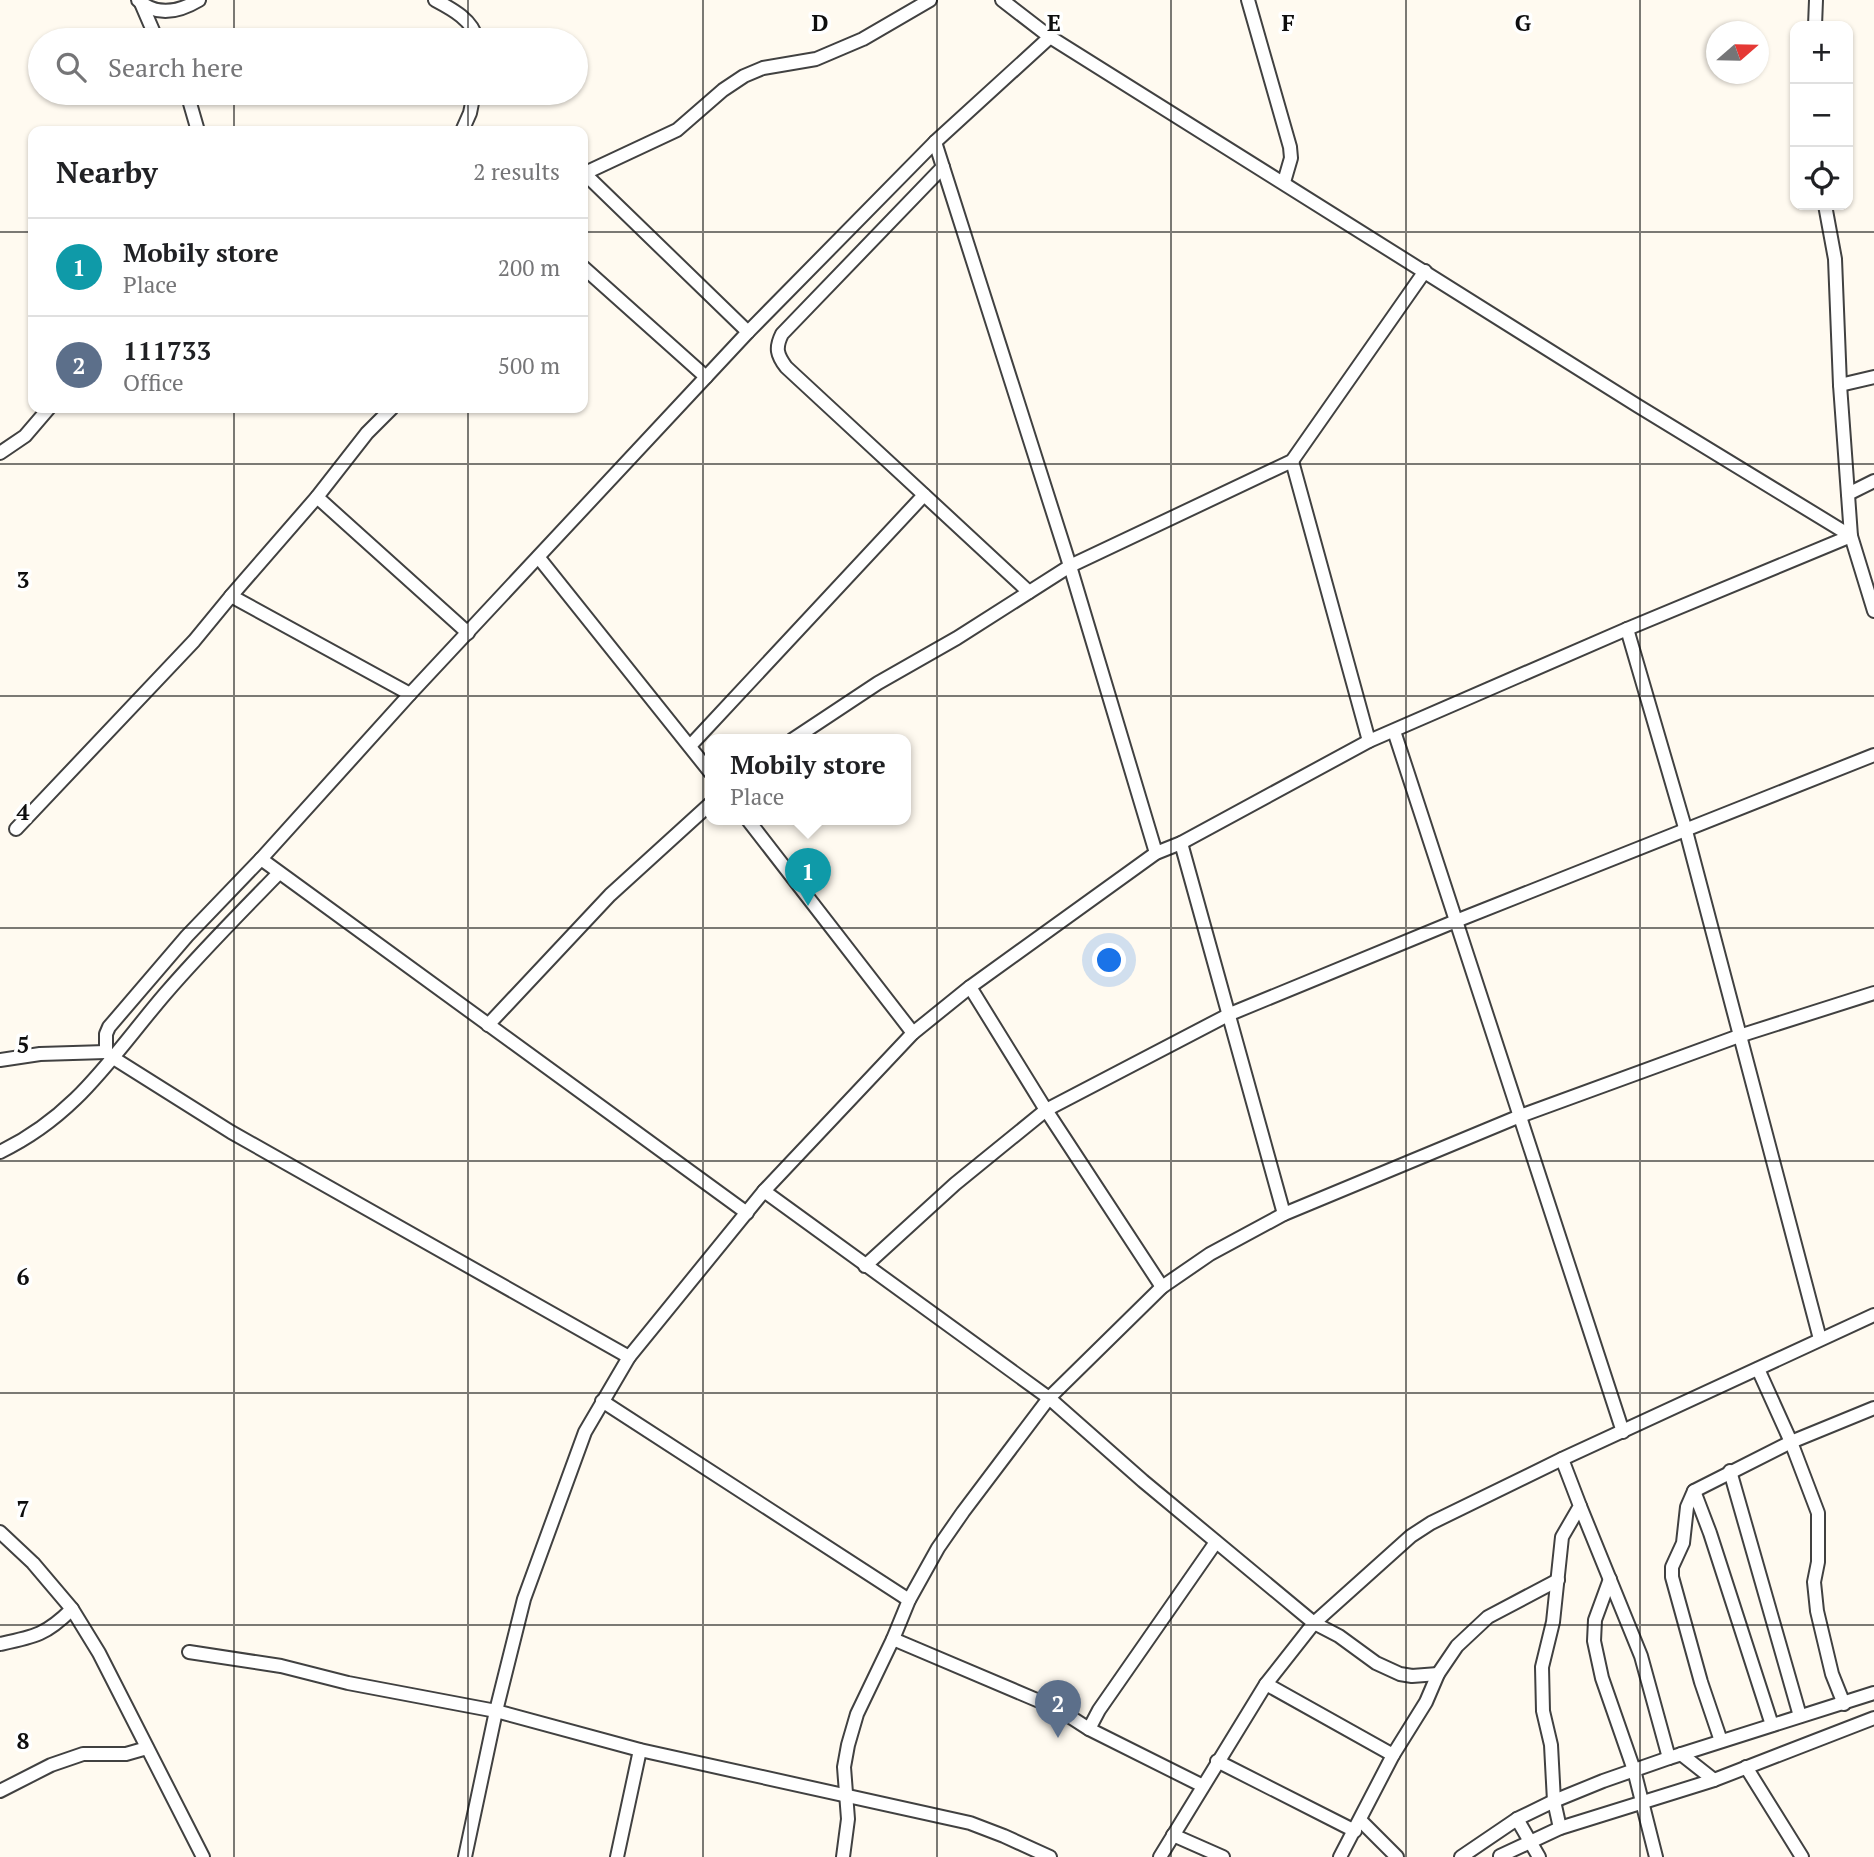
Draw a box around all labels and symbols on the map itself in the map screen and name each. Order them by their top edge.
text: D [812,7,829,38]
text: E [1047,7,1061,38]
text: F [1281,7,1295,38]
text: G [1515,7,1532,38]
north arrow [1706,21,1769,84]
text: 3 [17,564,30,595]
text: 4 [17,796,30,827]
pin: 1 [785,848,831,906]
your location [1092,943,1126,977]
text: 5 [17,1029,30,1060]
text: 6 [17,1261,30,1292]
text: 7 [17,1493,30,1524]
pin: 2 [1035,1680,1081,1738]
text: 8 [17,1725,30,1756]

